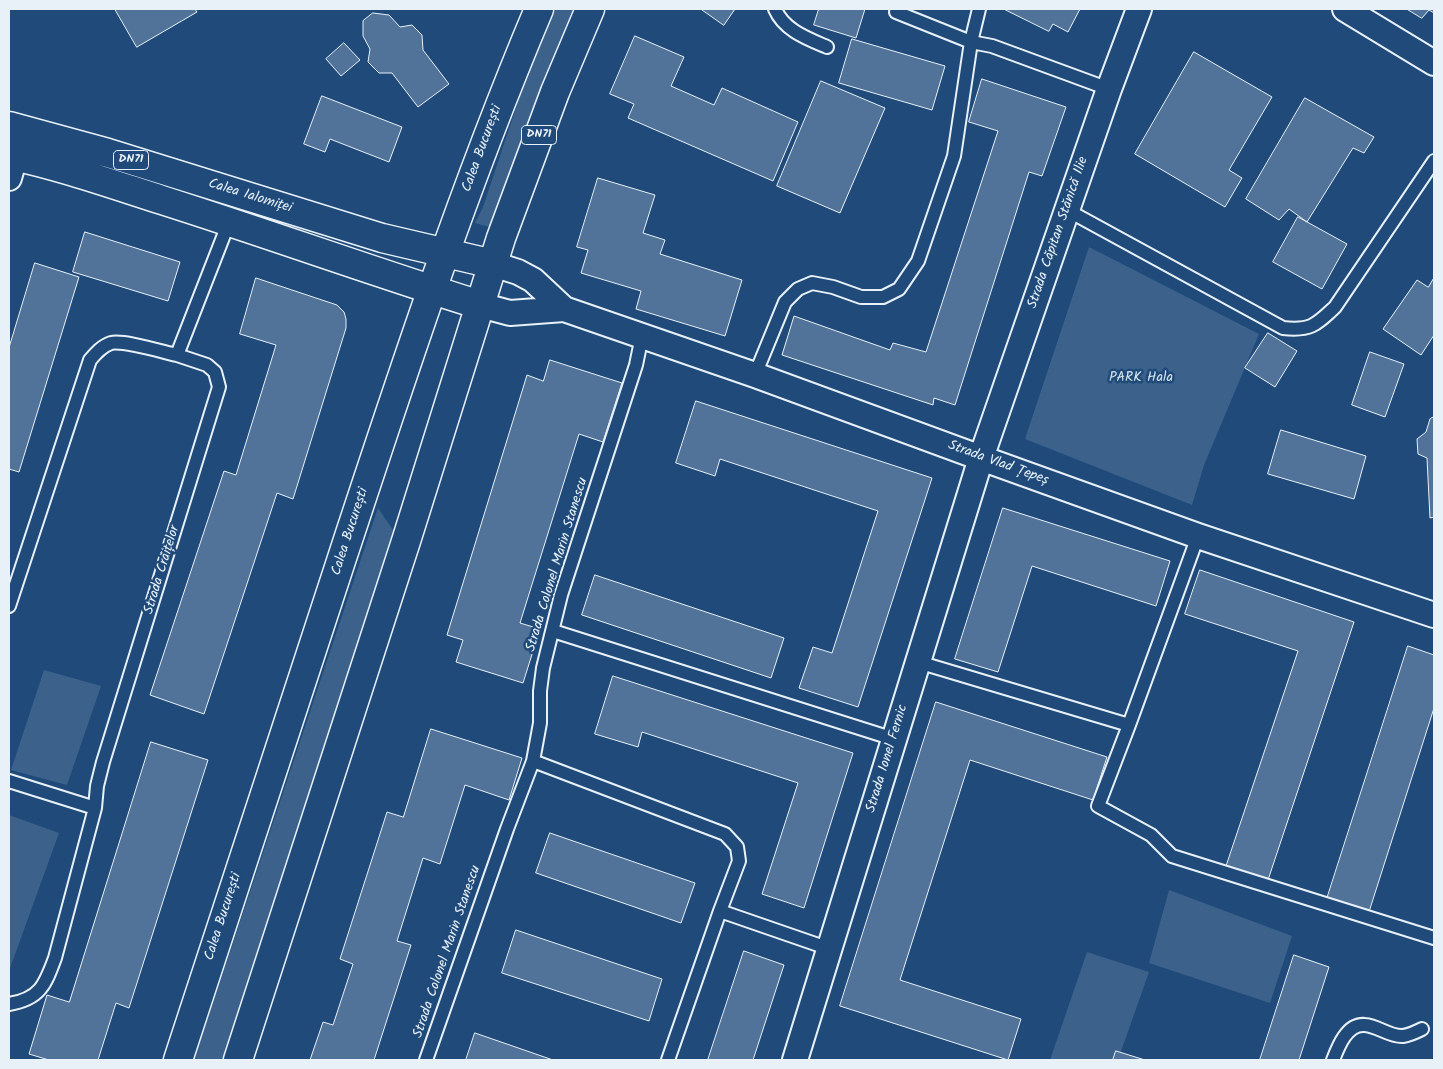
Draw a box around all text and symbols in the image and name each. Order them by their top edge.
street label: Calea București [460,103,506,195]
road number: DN71 [522,126,556,144]
road number: DN71 [114,150,148,170]
street label: Strada Căpitan Stănică Ilie [1025,155,1093,311]
street label: Calea Ialomiței [206,176,294,218]
park label: PARK Hala [1109,371,1173,387]
street label: Strada Vlad Țepeș [945,438,1051,490]
street label: Strada Colonel Marin Stanescu [523,476,593,654]
street label: Calea București [329,486,373,578]
street label: Strada Crăițelor [142,524,184,616]
street label: Strada Ionel Fernic [864,703,912,815]
street label: Strada Colonel Marin Stanescu [411,864,485,1040]
street label: Calea București [202,871,246,963]

